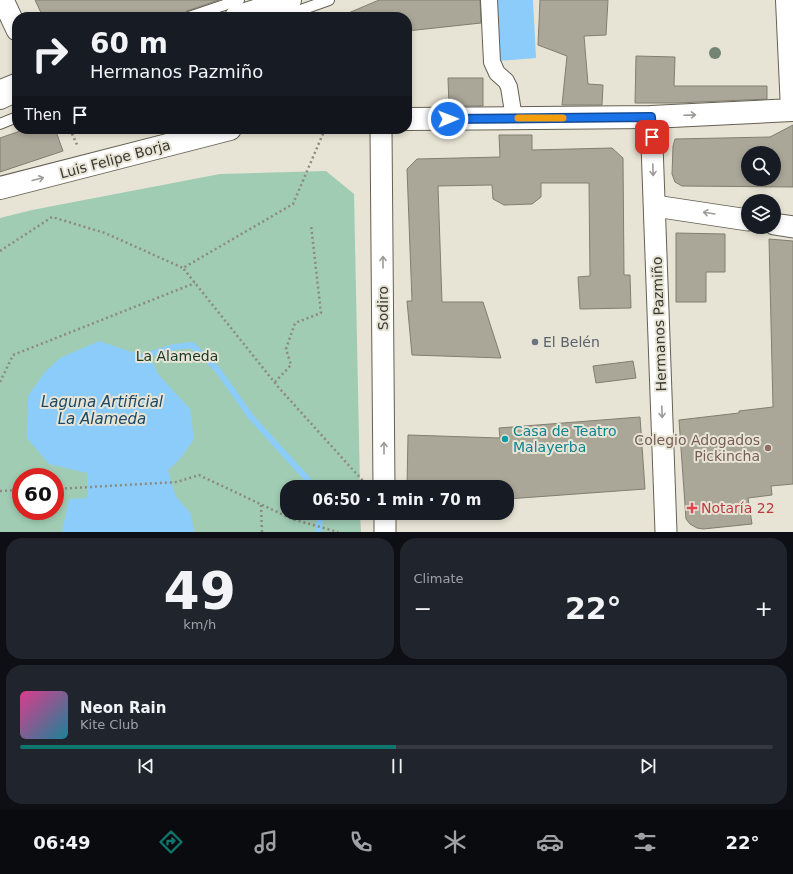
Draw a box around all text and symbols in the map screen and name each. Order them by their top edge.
text: 60 m [90,27,168,60]
icon: right [24,28,76,80]
text: Hermanos Pazmiño [90,61,263,82]
position arrow [427,98,469,140]
icon: arrive [69,104,91,126]
text: Then [24,106,61,124]
one-way arrow [683,111,696,119]
pin [635,120,669,154]
icon: arrive [641,126,663,148]
street label: Luis Felipe Borja [58,137,172,181]
map controls [741,146,781,234]
button: search [741,146,781,186]
one-way arrow [649,163,657,176]
one-way arrow [31,175,44,182]
button: layers [741,194,781,234]
one-way arrow [703,209,716,217]
one-way arrow [379,256,387,269]
street label: Hermanos Pazmiño [649,256,669,392]
street label: Sodiro [375,286,391,330]
place label: El Belén [543,334,600,350]
marker: El Belén [530,337,540,347]
park label: La Alameda [136,348,218,364]
water label: Laguna Artificial La Alameda [41,393,164,428]
one-way arrow [658,405,666,418]
place label: Casa de Teatro Malayerba [513,423,617,455]
place label: Colegio Adogados Pickincha [634,432,760,464]
marker: Casa de Teatro Malayerba [500,434,510,444]
one-way arrow [380,442,388,455]
marker: Colegio Adogados Pickincha [763,443,773,453]
speed limit sign: 60 [12,468,64,520]
text: 06:50 · 1 min · 70 m [313,491,481,509]
place label: Notaría 22 [701,500,775,516]
marker: Notaría 22 [686,502,698,514]
text: 49 [164,561,236,621]
text: Climate [414,571,464,586]
text: 22° [565,591,622,626]
text: − [414,596,432,621]
text: + [755,596,773,621]
text: km/h [183,617,216,632]
text: Neon Rain [80,699,166,717]
text: Kite Club [80,717,139,732]
icon: previous [135,755,157,777]
icon: pause [386,755,408,777]
icon: next [637,755,659,777]
icon: directions [157,828,185,856]
icon: music [252,828,280,856]
icon: phone [347,828,375,856]
icon: climate [441,828,469,856]
icon: car [536,828,564,856]
icon: filters [631,828,659,856]
text: 06:49 [33,832,91,853]
text: 22° [726,832,760,853]

